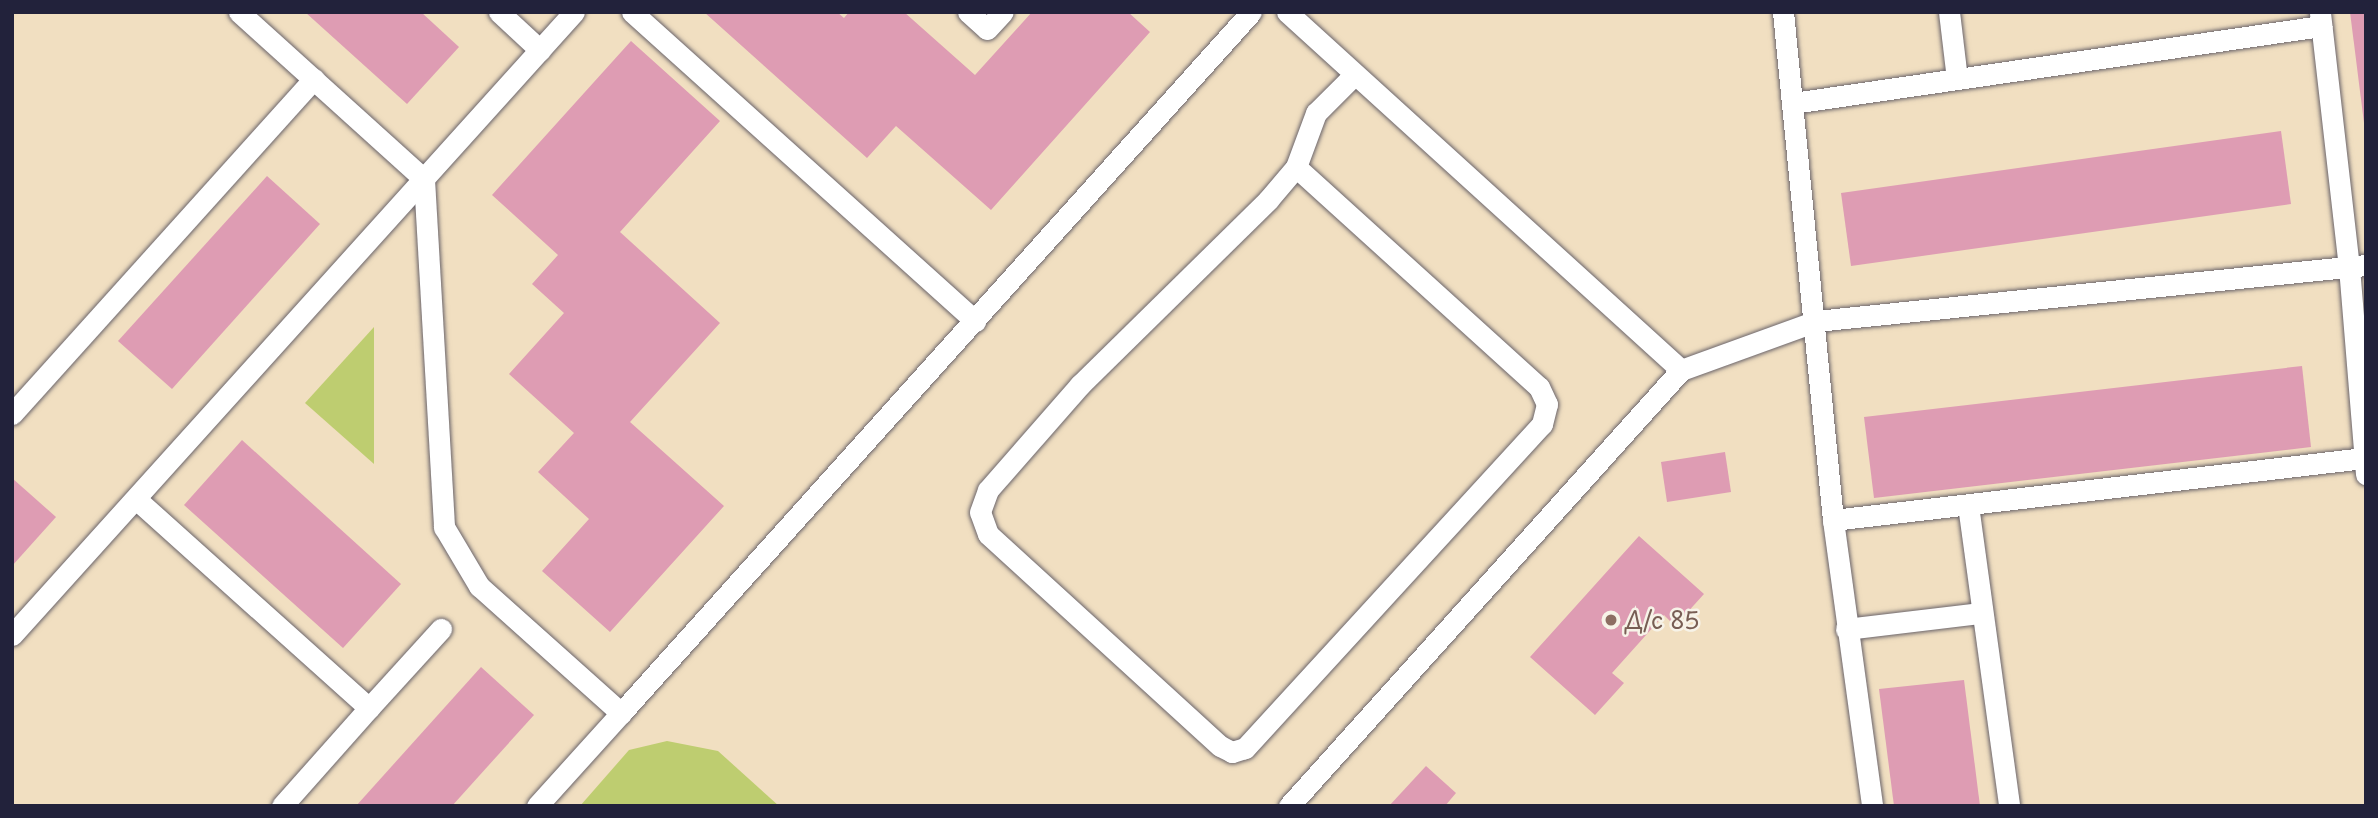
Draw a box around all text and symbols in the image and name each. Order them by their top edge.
place label: Д/с 85 [1625,606,1699,634]
marker: Д/с 85 [1603,612,1619,628]

